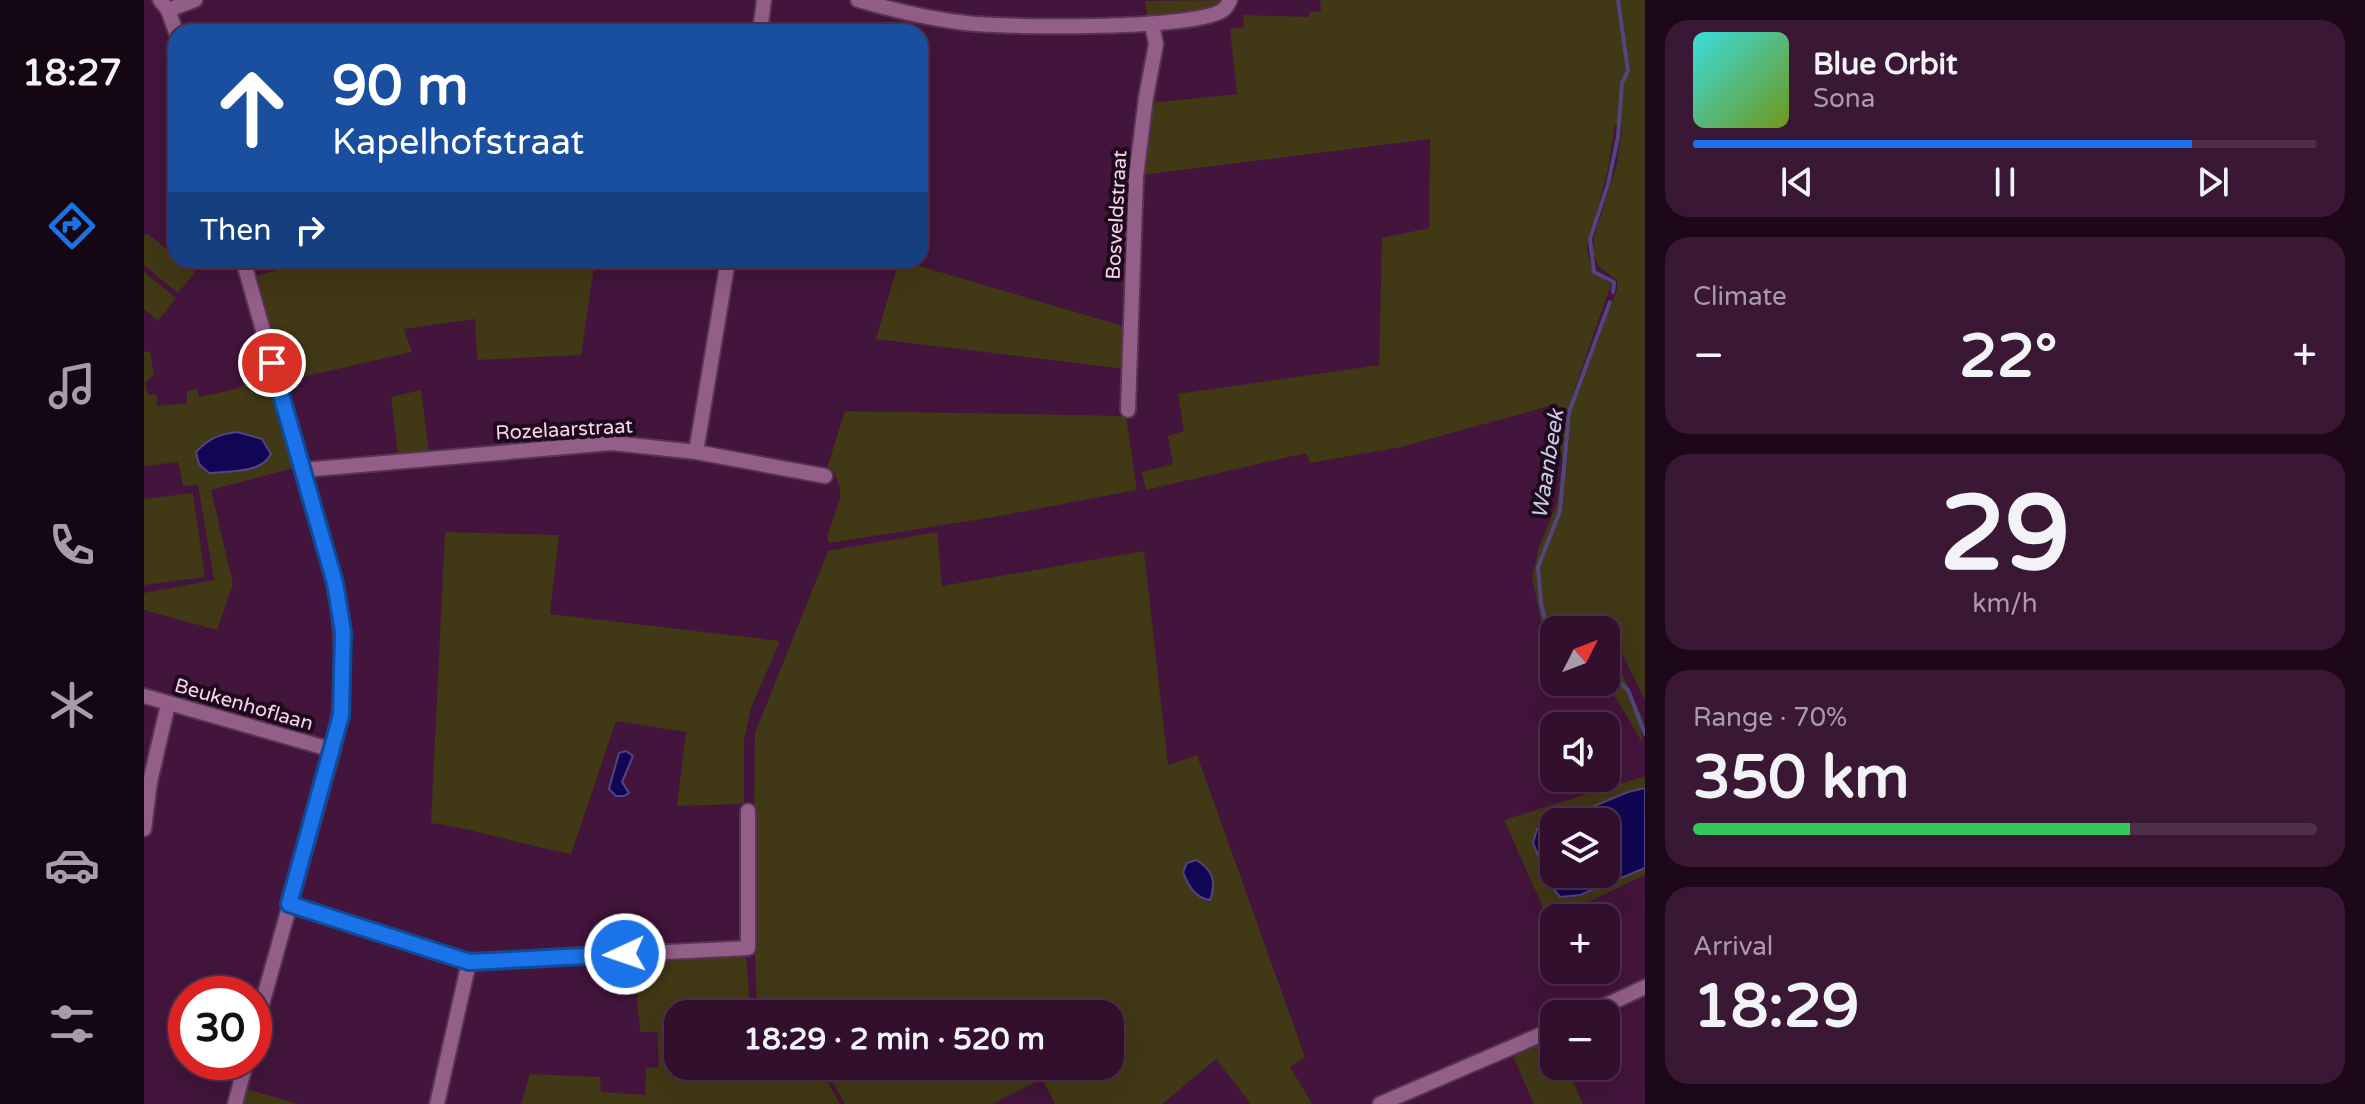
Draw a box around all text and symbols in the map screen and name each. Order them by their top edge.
text: Blue Orbit [1813,46,1958,83]
text: 18:27 [22,52,122,95]
text: 90 m [332,53,468,120]
icon: ahead [200,56,304,160]
text: Sona [1813,83,1875,114]
text: Kapelhofstraat [332,121,584,164]
street label: Bosveldstraat [1102,149,1132,280]
icon: previous [1775,160,1819,204]
icon: pause [1983,160,2027,204]
icon: next [2191,160,2235,204]
icon: directions [44,198,100,254]
icon: right [288,208,332,252]
text: Then [200,212,272,249]
text: Climate [1693,281,1787,312]
text: 22° [1959,321,2057,393]
pin [238,329,306,397]
text: − [1693,330,1724,383]
text: + [2292,330,2317,383]
icon: arrive [250,341,294,385]
icon: music [44,358,100,414]
water label: Waanbeek [1527,406,1570,521]
street label: Rozelaarstraat [495,414,634,446]
text: 29 [1940,473,2070,598]
icon: phone [44,517,100,573]
text: km/h [1972,588,2038,619]
north arrow [1540,616,1620,696]
map controls [1540,616,1620,1080]
street label: Beukenhoflaan [172,674,316,736]
icon: climate [44,677,100,733]
text: Range · 70% [1693,702,1847,733]
button: sound [1540,712,1620,792]
text: 350 km [1693,742,1909,814]
button: layers [1540,808,1620,888]
icon: car [44,837,100,893]
button: + [1540,904,1620,984]
position arrow [583,912,667,996]
text: Arrival [1693,931,1773,962]
text: 18:29 [1693,971,1859,1043]
speed limit sign: 30 [168,976,272,1080]
icon: filters [44,996,100,1052]
button: − [1540,1000,1620,1080]
text: 18:29 · 2 min · 520 m [743,1021,1045,1058]

